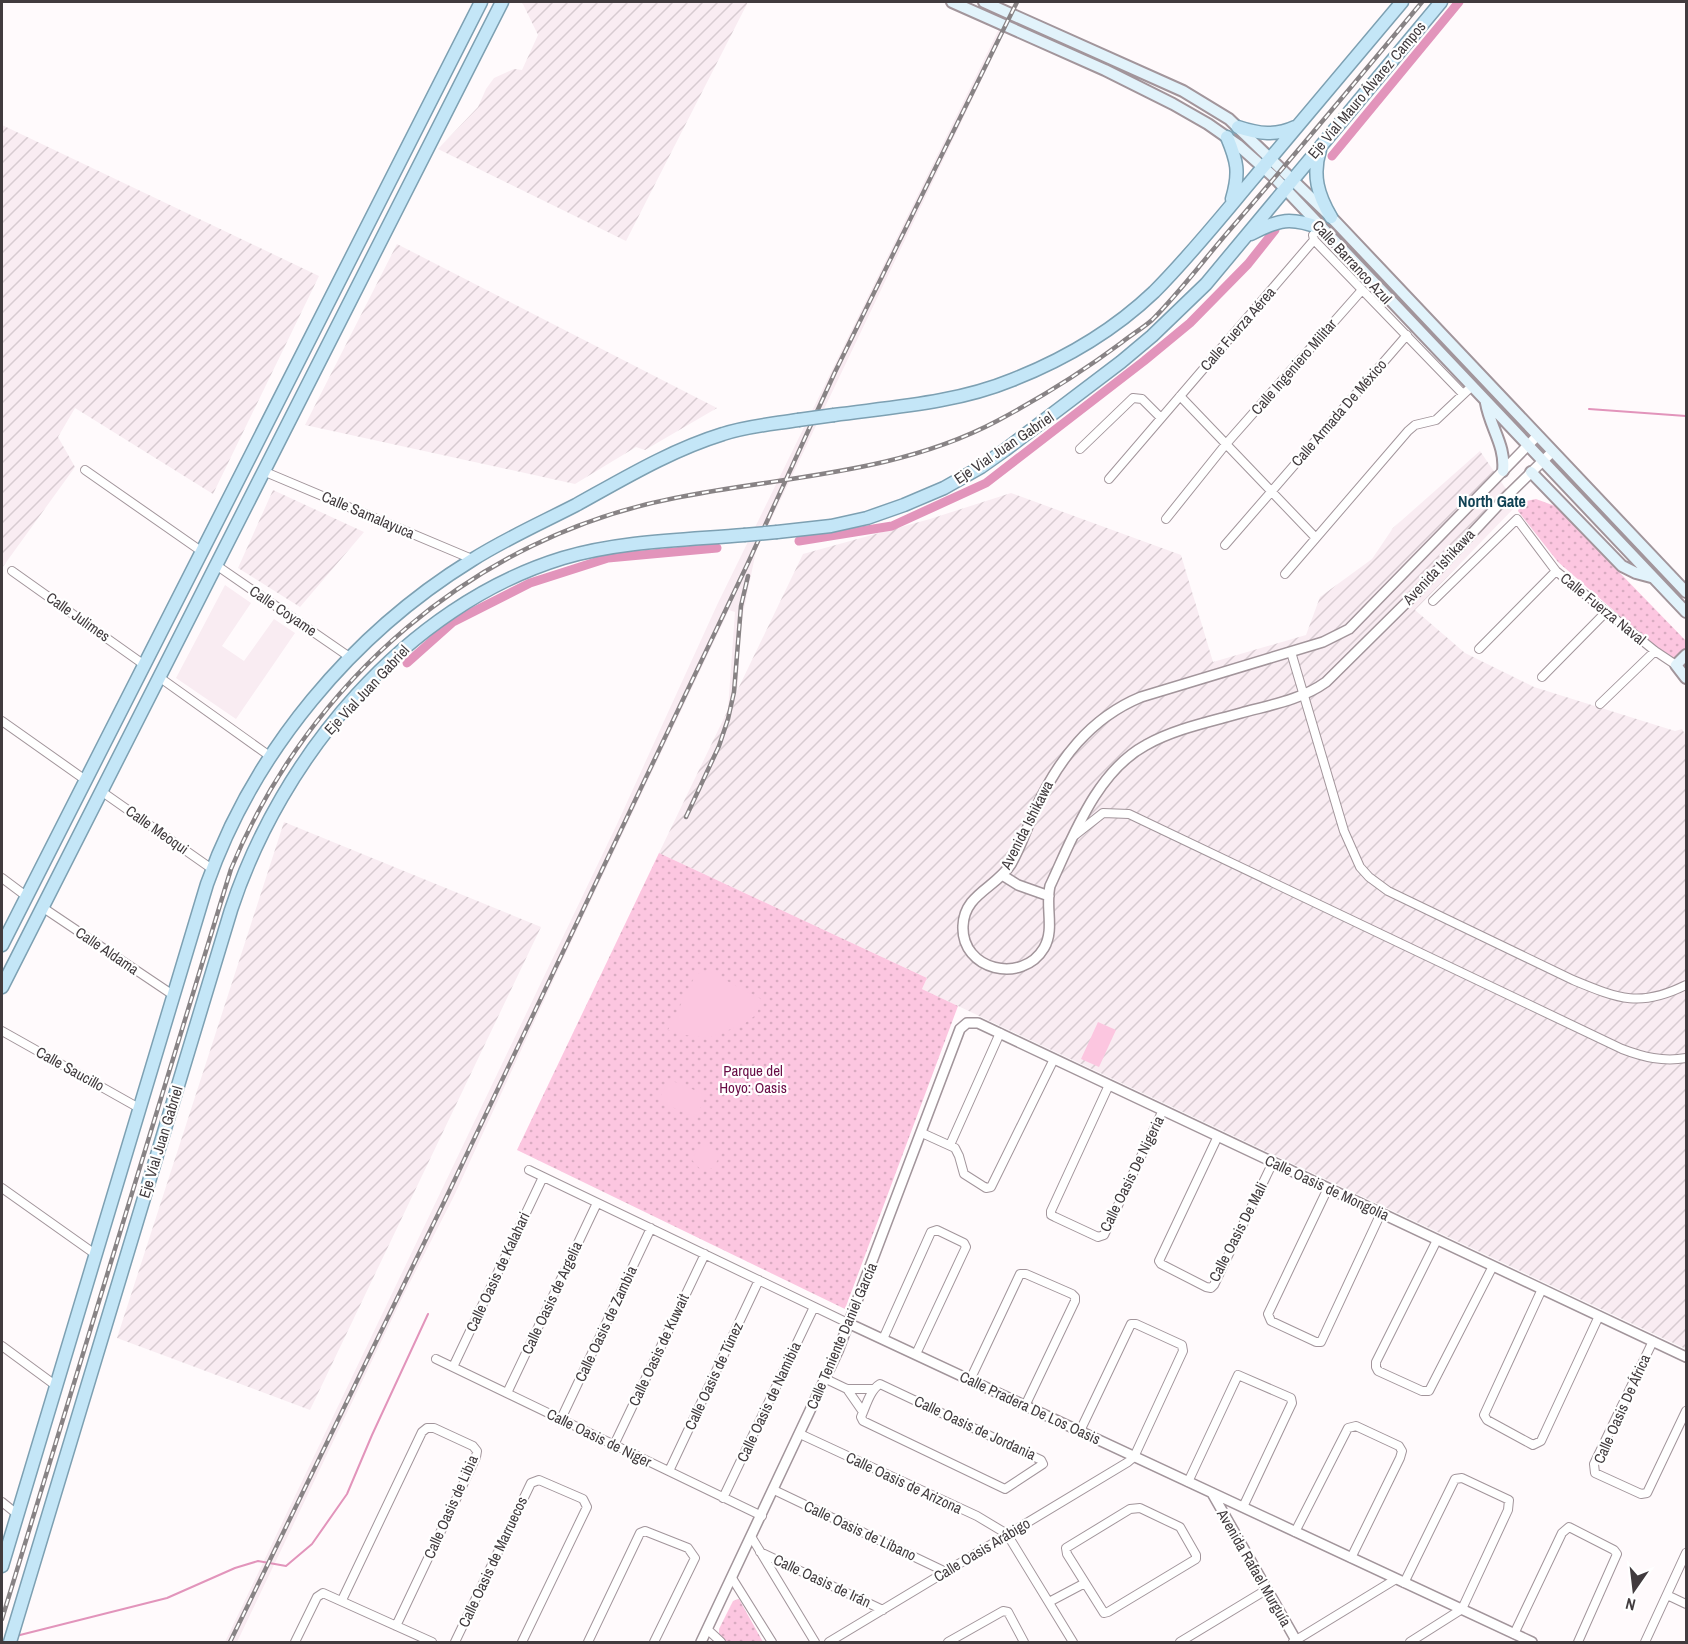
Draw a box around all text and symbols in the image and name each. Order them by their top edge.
street label: Eje Vial Mauro Álvarez Campos [1303,16,1430,163]
street label: Calle Barranco Azul [1308,215,1397,308]
street label: Calle Fuerza Aérea [1195,282,1280,375]
street label: Calle Ingeniero Militar [1246,314,1341,419]
street label: Calle Armada De México [1286,354,1391,471]
street label: Eje Vial Juan Gabriel [950,406,1058,489]
street label: Calle Samalayuca [318,486,418,544]
district label: North Gate [1458,490,1526,512]
street label: Avenida Ishikawa [1397,524,1479,610]
street label: Calle Fuerza Naval [1556,568,1651,650]
street label: Calle Coyame [245,580,321,641]
street label: Calle Julimes [42,587,115,646]
street label: Eje Vial Juan Gabriel [319,640,414,739]
street label: Avenida Ishikawa [995,777,1058,874]
street label: Calle Meoqui [122,800,193,859]
street label: Calle Aldama [71,922,143,980]
street label: Calle Saucillo [32,1041,108,1096]
park label: Parque del Hoyo: Oasis [719,1060,787,1098]
street label: Eje Vial Juan Gabriel [134,1083,188,1200]
street label: Calle Oasis De Nigeria [1094,1112,1169,1235]
street label: Calle Oasis de Mongolia [1262,1150,1393,1226]
street label: Calle Oasis De Mali [1203,1178,1272,1285]
street label: Calle Oasis de Kalahari [461,1208,535,1335]
street label: Calle Oasis de Argelia [516,1238,587,1358]
street label: Calle Teniente Daniel García [801,1259,882,1413]
street label: Calle Oasis de Zambia [569,1262,642,1385]
street label: Calle Oasis de Kuwait [623,1290,694,1409]
street label: Calle Oasis de Túnez [679,1318,748,1433]
street label: Calle Oasis de Namibia [731,1338,806,1465]
street label: Calle Oasis De África [1588,1351,1655,1467]
street label: Calle Pradera De Los Oasis [956,1366,1104,1449]
street label: Calle Oasis de Jordania [911,1390,1040,1465]
street label: Calle Oasis de Niger [543,1403,655,1472]
street label: Calle Oasis de Arizona [843,1446,966,1519]
street label: Calle Oasis de Libia [418,1451,483,1562]
street label: Calle Oasis de Marruecos [453,1493,532,1631]
street label: Calle Oasis de Líbano [801,1495,920,1566]
street label: Avenida Rafael Murguía [1212,1504,1297,1630]
street label: Calle Oasis Arábigo [929,1512,1034,1587]
street label: Calle Oasis de Irán [770,1549,874,1612]
north arrow [1604,1560,1664,1620]
text: N [1623,1593,1638,1616]

